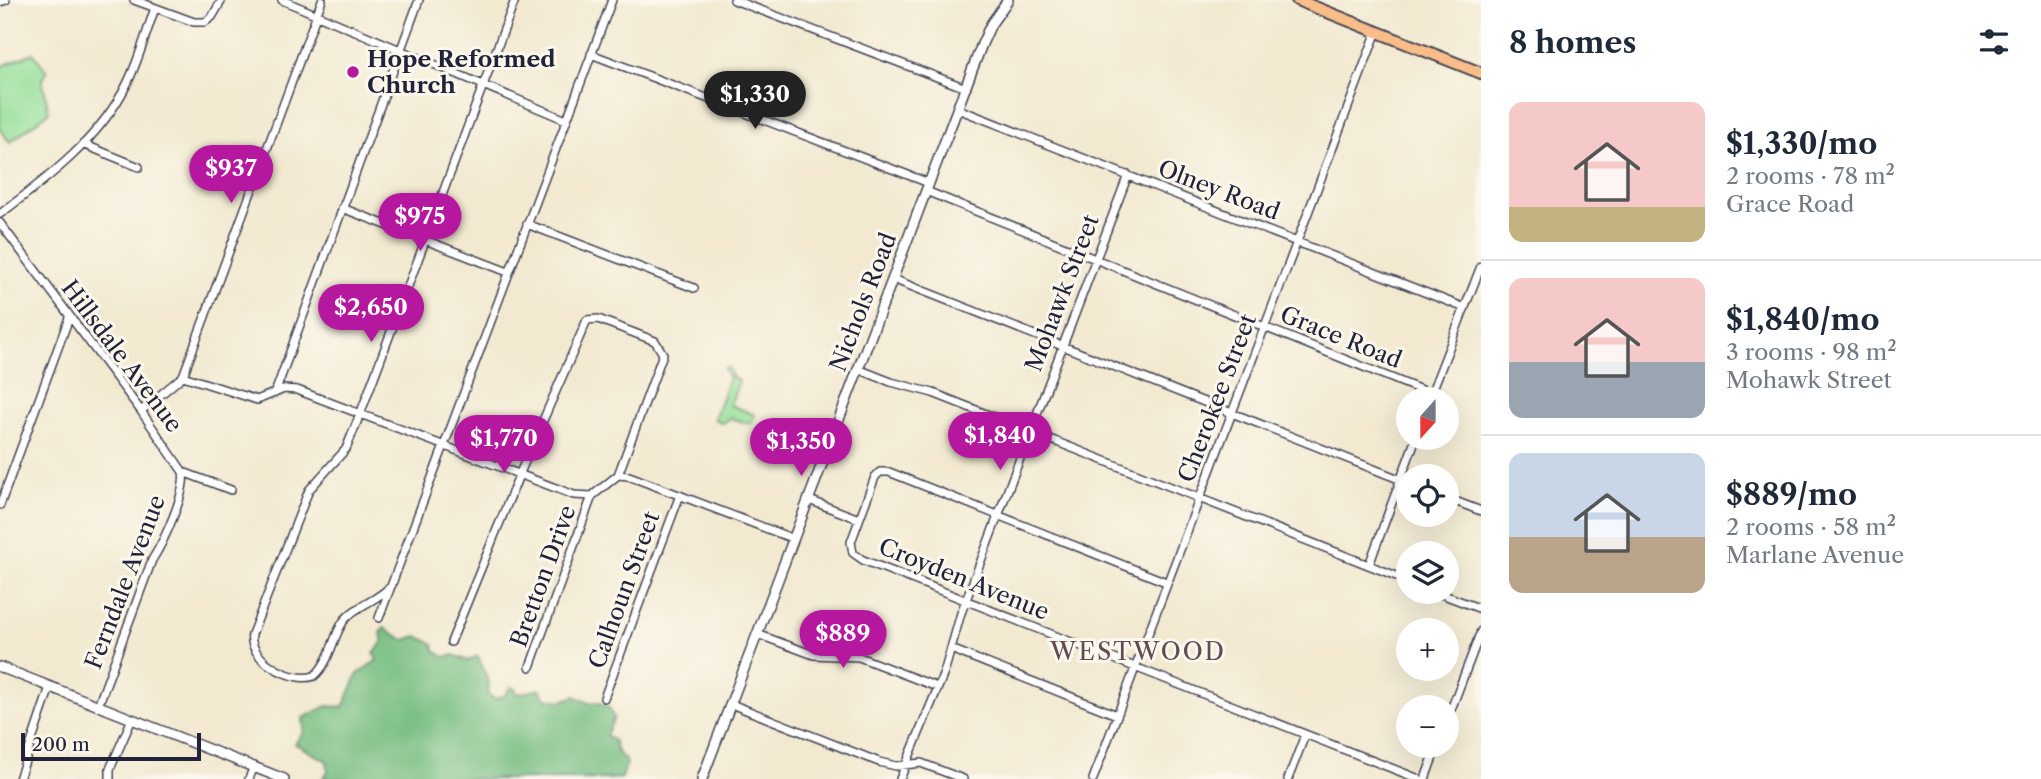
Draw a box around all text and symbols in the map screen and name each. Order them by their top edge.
icon: filters [1975,23,2013,61]
text: 8 homes [1509,24,1636,61]
place label: Hope Reformed Church [367,45,556,99]
marker: Hope Reformed Church [345,64,361,80]
pin: $1,330 [698,72,812,131]
text: $1,330 [720,80,790,108]
text: $1,330/mo [1726,125,1877,162]
icon: home [1565,130,1649,214]
pin: $937 [190,146,272,205]
text: $937 [205,154,257,182]
street label: Olney Road [1154,154,1284,226]
text: 2 rooms · 78 m² [1726,162,1895,190]
text: Grace Road [1726,190,1854,218]
pin: $975 [379,194,461,253]
text: $975 [394,202,446,230]
street label: Mohawk Street [1019,211,1105,375]
street label: Nichols Road [824,229,902,375]
street label: Hillsdale Avenue [56,274,188,438]
pin: $2,650 [314,284,428,344]
text: $2,650 [334,293,408,321]
street label: Grace Road [1276,300,1406,374]
text: $1,840/mo [1726,301,1880,338]
icon: home [1565,306,1649,390]
street label: Cherokee Street [1172,310,1262,486]
text: 3 rooms · 98 m² [1726,338,1897,366]
text: Mohawk Street [1726,366,1892,394]
north arrow [1396,387,1460,450]
map controls [1396,387,1459,758]
pin: $1,840 [943,412,1057,472]
pin: $1,770 [447,416,561,475]
pin: $1,350 [744,419,858,478]
text: $1,840 [964,421,1036,449]
text: $1,770 [470,424,538,452]
text: $1,350 [766,427,836,455]
button: locate [1396,464,1459,527]
text: $889/mo [1726,476,1857,513]
icon: home [1565,481,1649,565]
street label: Ferndale Avenue [79,491,171,673]
street label: Bretton Drive [504,501,582,651]
street label: Calhoun Street [583,508,665,672]
text: 2 rooms · 58 m² [1726,513,1896,541]
street label: Croyden Avenue [875,532,1053,626]
button: layers [1396,541,1459,604]
text: Marlane Avenue [1726,541,1904,569]
pin: $889 [802,610,884,670]
button: + [1396,618,1459,681]
text: $889 [816,619,870,647]
district label: WESTWOOD [1049,637,1226,666]
button: − [1396,695,1459,758]
scale bar [21,730,201,762]
text: 200 m [32,733,90,756]

